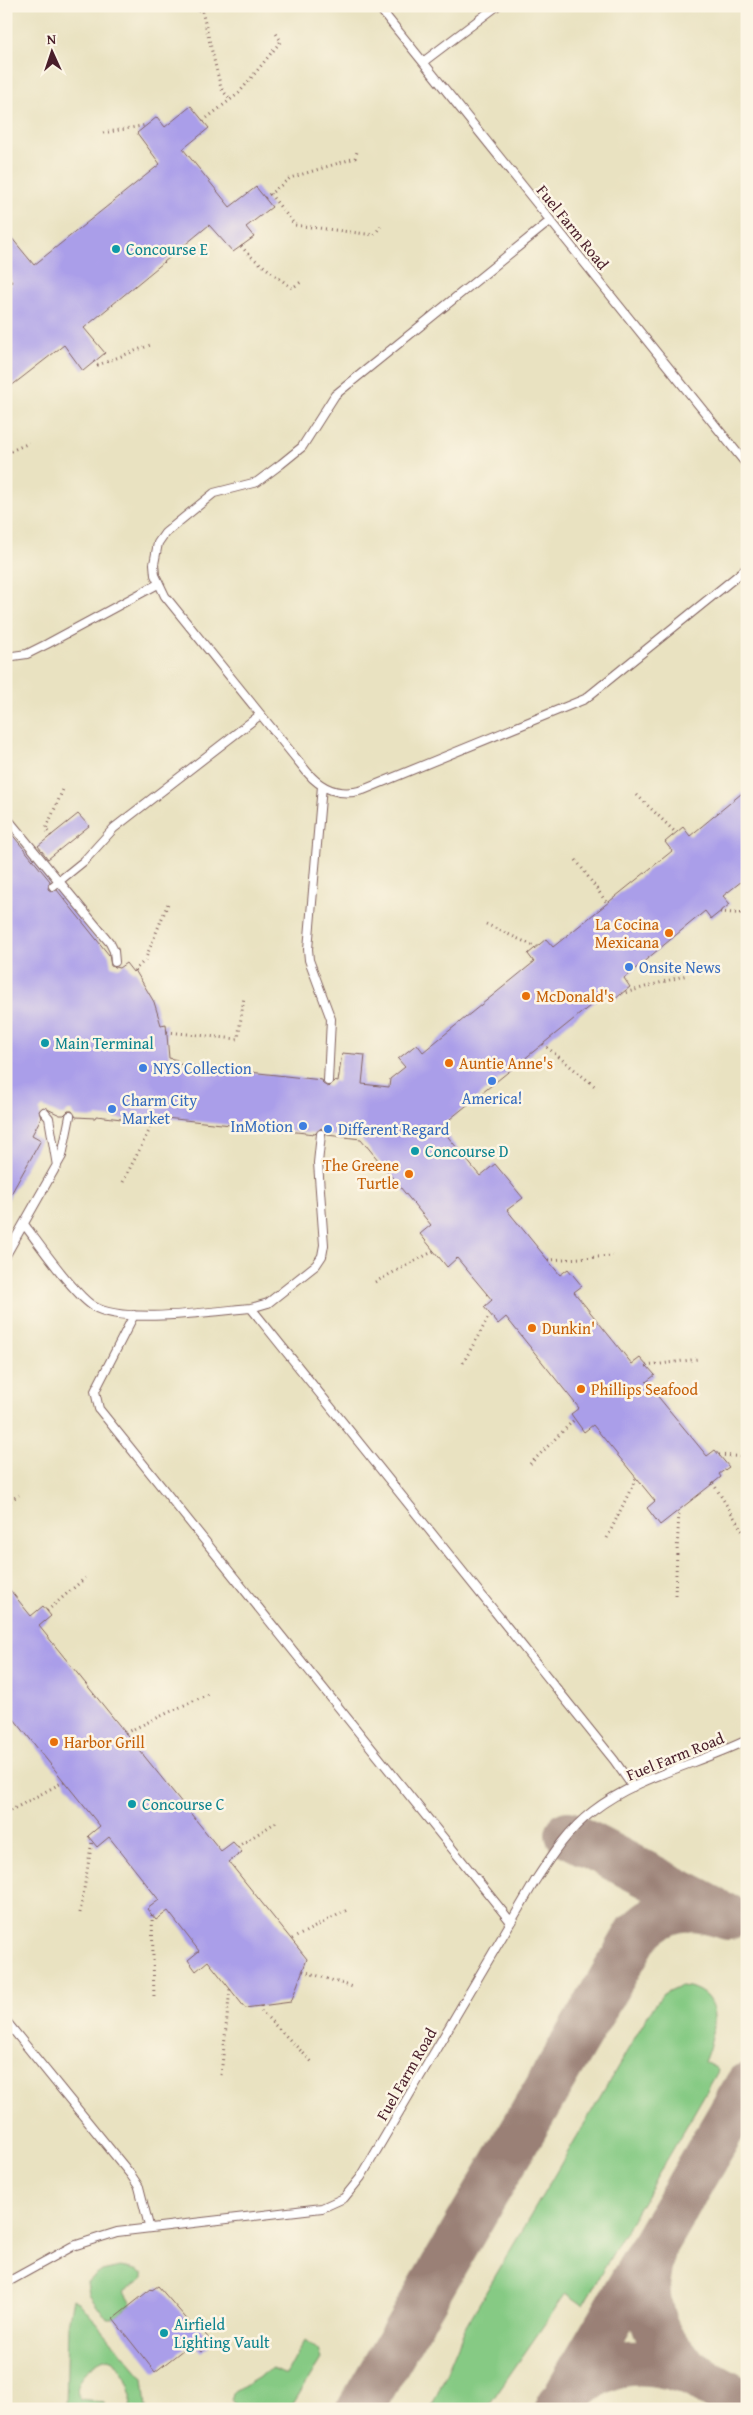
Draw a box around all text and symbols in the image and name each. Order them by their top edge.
north arrow [28,28,78,78]
text: N [46,29,57,49]
street label: Fuel Farm Road [531,179,615,275]
place label: Concourse E [126,237,208,261]
marker: Concourse E [110,243,122,255]
place label: La Cocina Mexicana [595,912,659,954]
marker: La Cocina Mexicana [663,927,675,939]
place label: Onsite News [639,955,721,979]
marker: Onsite News [623,961,635,973]
place label: McDonald's [536,984,614,1008]
marker: McDonald's [520,990,532,1002]
place label: Main Terminal [55,1031,154,1055]
marker: Main Terminal [39,1037,51,1049]
place label: Auntie Anne's [459,1051,553,1075]
place label: NYS Collection [153,1056,252,1080]
marker: Auntie Anne's [443,1057,455,1069]
marker: NYS Collection [137,1062,149,1074]
marker: America! [486,1075,498,1087]
place label: America! [462,1086,522,1110]
place label: Charm City Market [122,1088,197,1130]
marker: Charm City Market [106,1103,118,1115]
place label: InMotion [231,1114,293,1138]
place label: Different Regard [338,1117,450,1141]
marker: InMotion [297,1120,309,1132]
marker: Different Regard [322,1123,334,1135]
place label: Concourse D [425,1139,509,1163]
marker: Concourse D [409,1145,421,1157]
place label: The Greene Turtle [323,1153,399,1195]
marker: The Greene Turtle [403,1168,415,1180]
place label: Dunkin' [542,1316,595,1340]
marker: Dunkin' [526,1322,538,1334]
place label: Phillips Seafood [591,1377,698,1401]
marker: Phillips Seafood [575,1383,587,1395]
street label: Fuel Farm Road [623,1725,728,1786]
place label: Harbor Grill [64,1730,145,1754]
marker: Harbor Grill [48,1736,60,1748]
place label: Concourse C [142,1792,225,1816]
marker: Concourse C [126,1798,138,1810]
street label: Fuel Farm Road [370,2023,442,2125]
place label: Airfield Lighting Vault [174,2312,270,2354]
marker: Airfield Lighting Vault [158,2327,170,2339]

